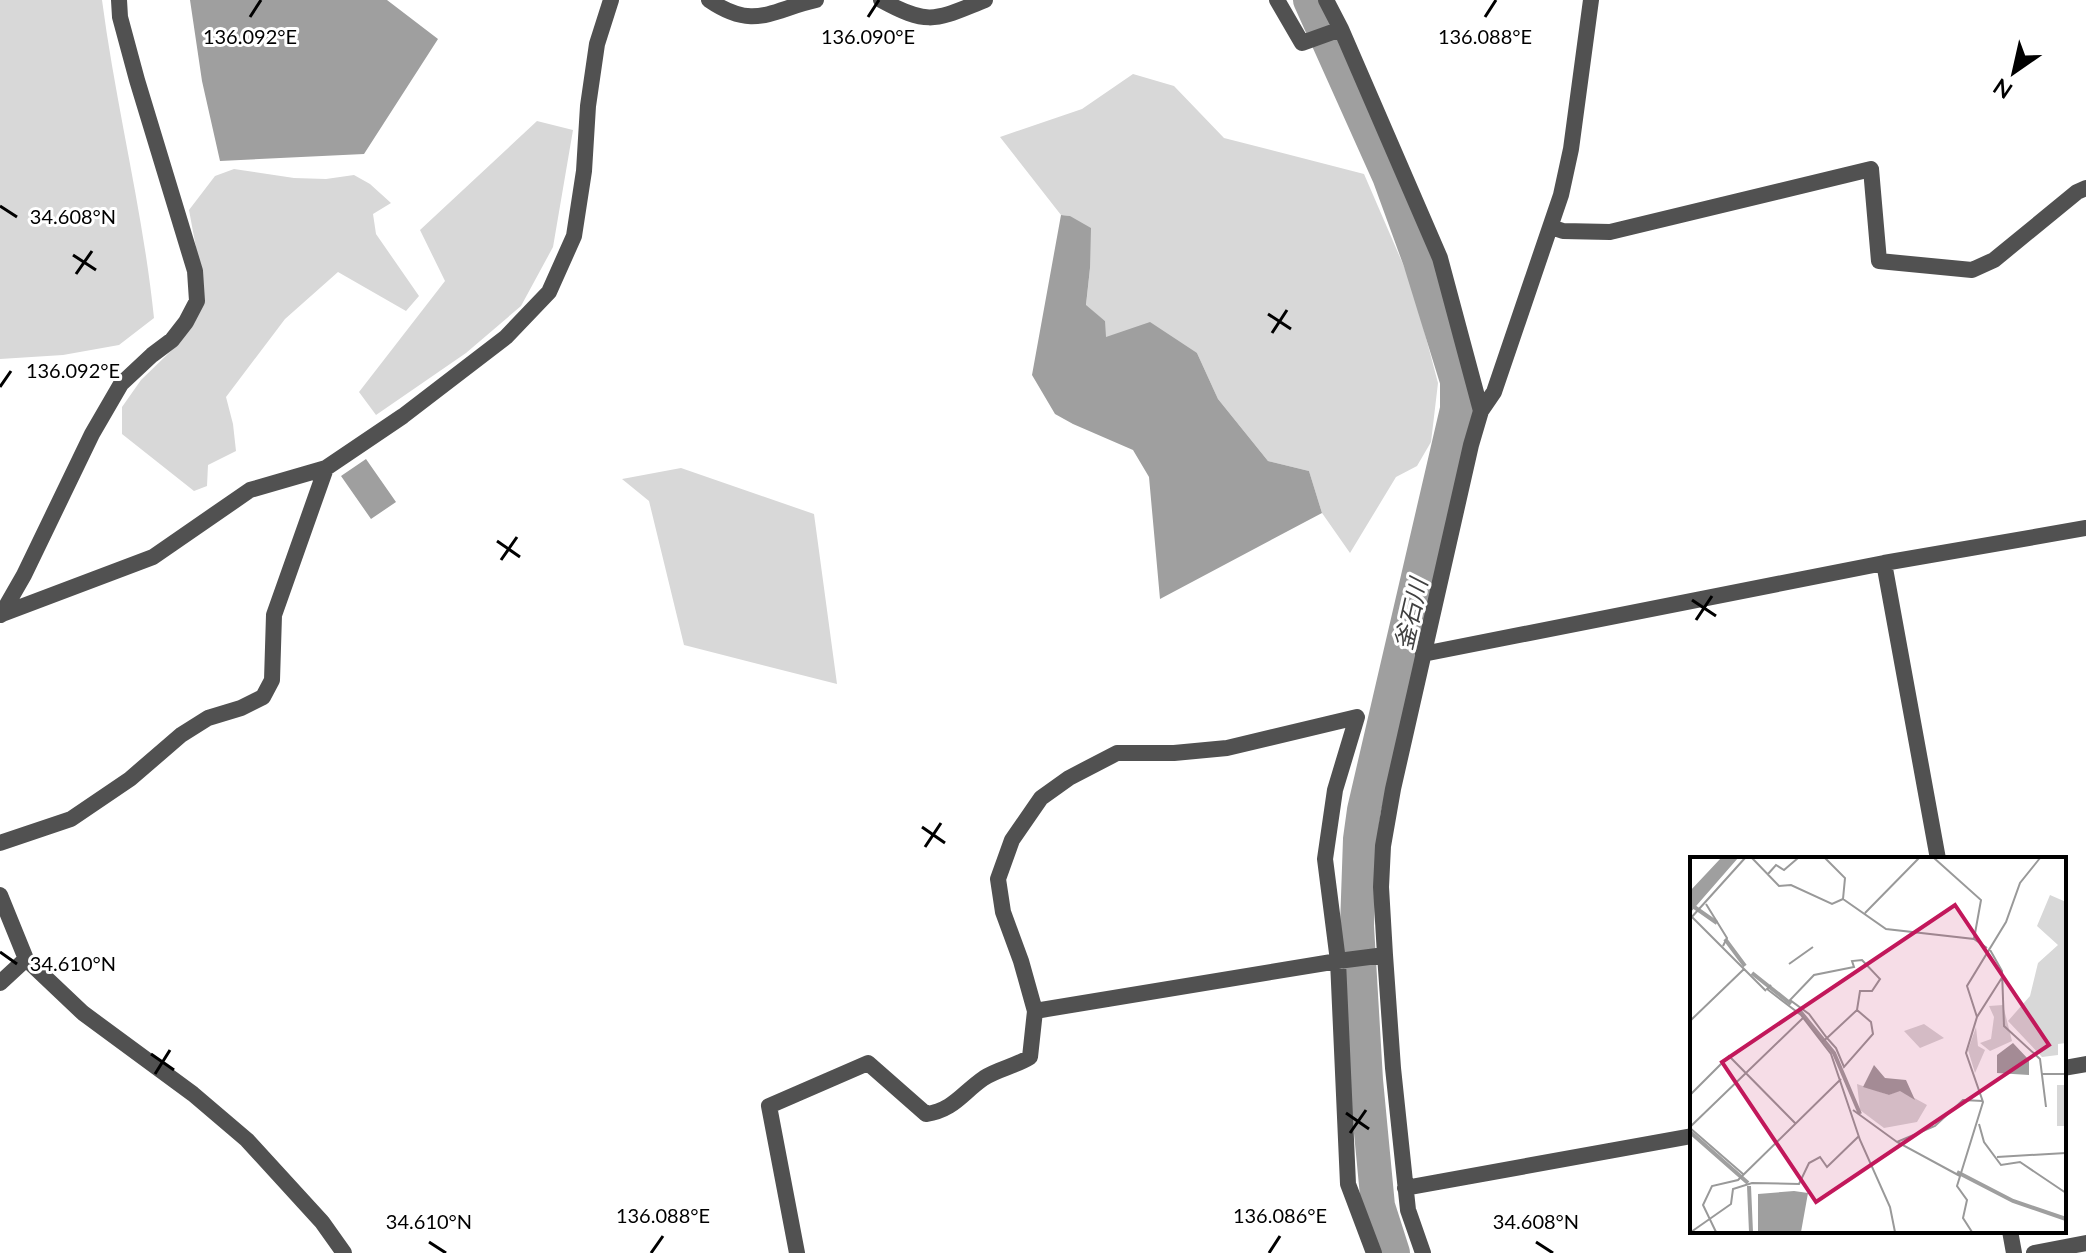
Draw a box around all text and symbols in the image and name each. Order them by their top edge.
text: 136.092°E [203,24,297,48]
text: 136.090°E [821,24,915,48]
text: 136.088°E [1438,24,1532,48]
north arrow [1974,32,2054,112]
text: N [1988,73,2017,105]
text: 34.608°N [30,204,116,228]
text: 136.092°E [26,358,120,382]
water label: 釜石川 [1388,573,1433,652]
inset map [1690,857,2066,1233]
text: 34.610°N [30,951,116,975]
text: 136.088°E [616,1203,710,1227]
text: 136.086°E [1233,1203,1327,1227]
text: 34.610°N [386,1209,472,1233]
text: 34.608°N [1493,1209,1579,1233]

